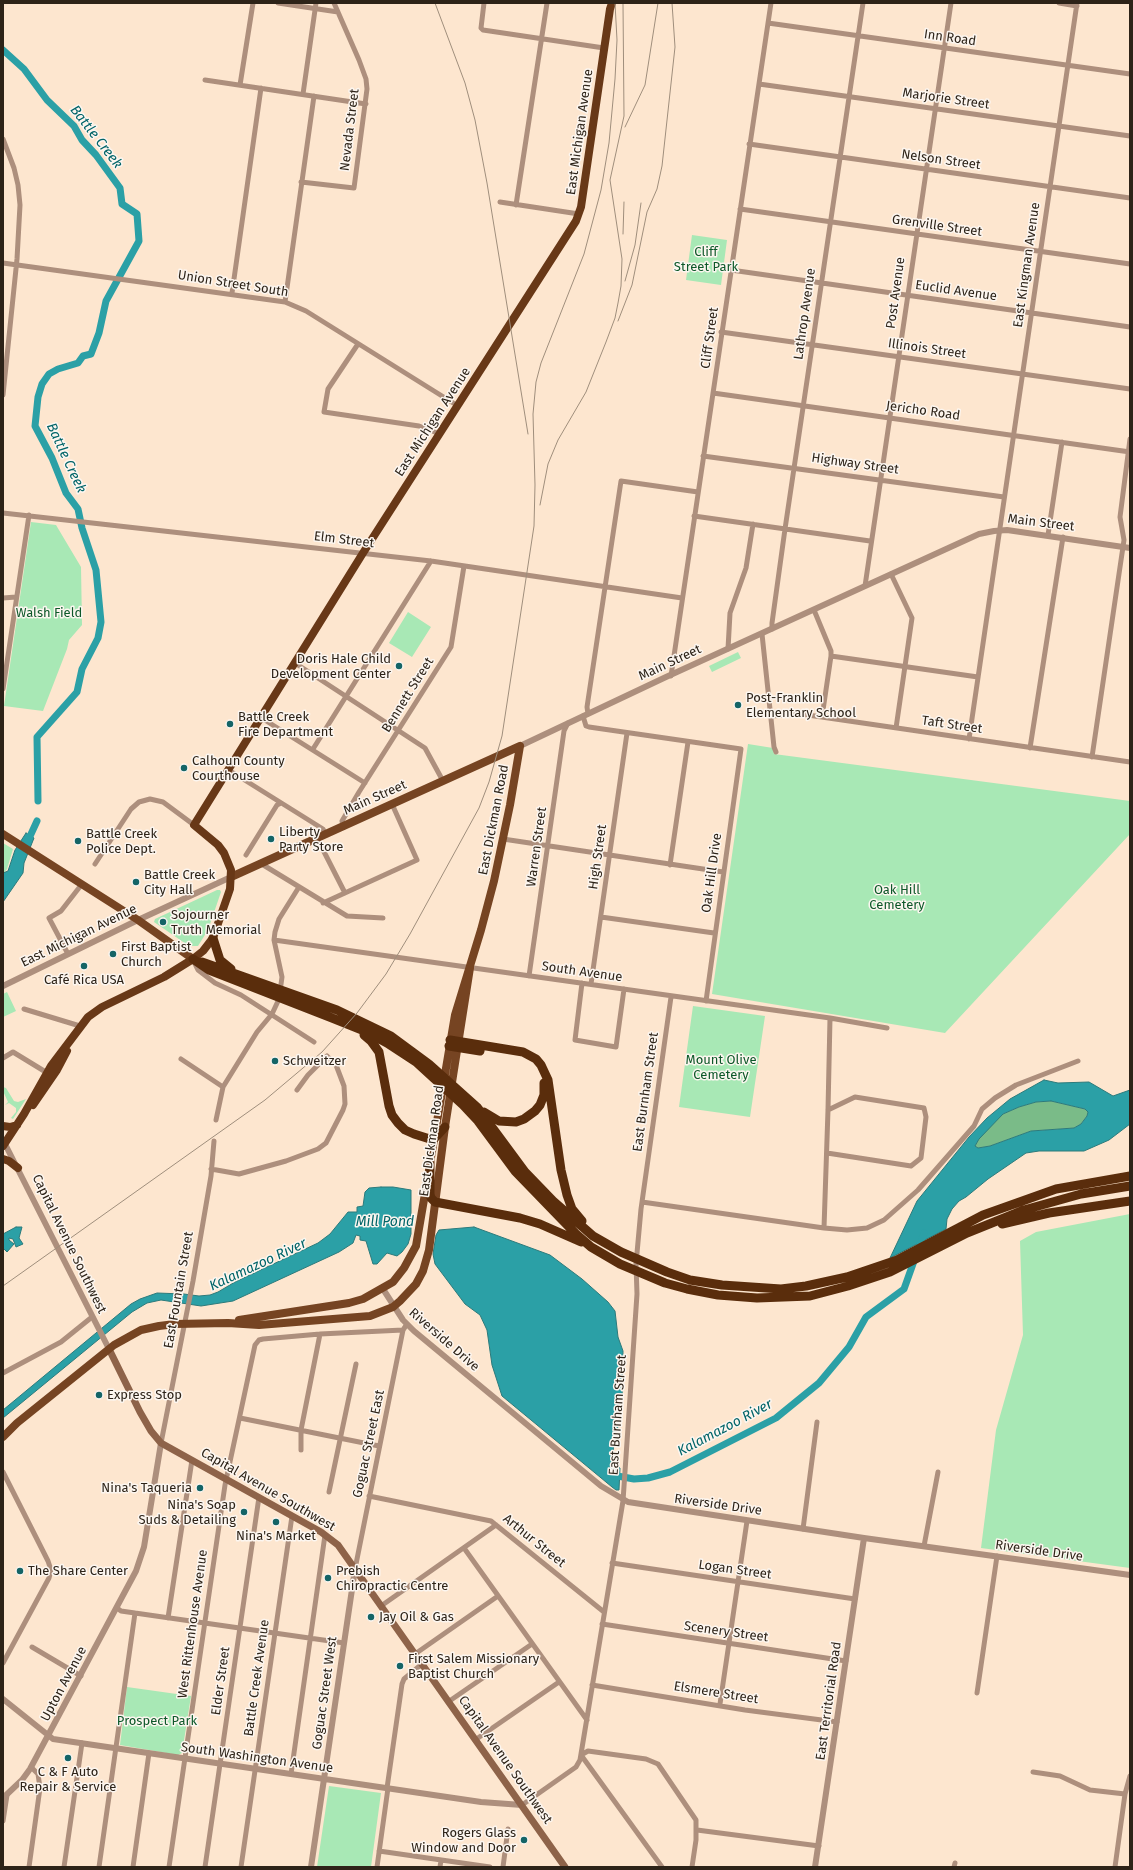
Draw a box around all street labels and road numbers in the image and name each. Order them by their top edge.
street label: Inn Road [923,27,977,49]
street label: East Michigan Avenue [563,68,597,196]
street label: Marjorie Street [901,85,991,113]
street label: Nevada Street [337,88,363,172]
street label: Nelson Street [900,147,982,173]
street label: East Kingman Avenue [1011,201,1043,329]
street label: Grenville Street [891,212,983,240]
street label: Post Avenue [883,256,909,330]
street label: Lathrop Avenue [791,267,819,361]
street label: Union Street South [177,268,289,300]
street label: Euclid Avenue [914,278,998,304]
street label: Cliff Street [698,306,722,370]
street label: Illinois Street [887,336,967,362]
street label: East Michigan Avenue [392,364,474,480]
street label: Jericho Road [885,398,961,424]
street label: Highway Street [810,450,900,478]
street label: Main Street [1007,511,1075,535]
street label: Elm Street [313,529,375,551]
street label: Main Street [636,642,704,684]
street label: Bennett Street [379,655,437,735]
street label: Taft Street [921,713,983,737]
street label: East Dickman Road [476,763,512,877]
street label: Main Street [341,777,409,819]
street label: Warren Street [524,806,550,888]
street label: High Street [586,823,610,891]
street label: Oak Hill Drive [699,832,725,914]
street label: East Michigan Avenue [18,901,140,971]
street label: South Avenue [541,959,623,985]
street label: East Burnham Street [630,1031,662,1153]
street label: East Dickman Road [416,1084,448,1198]
street label: Capital Avenue Southwest [29,1172,109,1316]
street label: East Fountain Street [161,1230,197,1350]
street label: Riverside Drive [406,1305,482,1375]
street label: East Burnham Street [606,1354,630,1476]
street label: Goguac Street East [350,1389,388,1499]
street label: Capital Avenue Southwest [198,1445,338,1535]
street label: Riverside Drive [673,1491,763,1519]
street label: Arthur Street [500,1511,568,1571]
street label: Riverside Drive [994,1537,1084,1565]
street label: West Rittenhouse Avenue [175,1549,211,1699]
street label: Logan Street [697,1557,773,1583]
street label: Scenery Street [683,1618,769,1646]
street label: Battle Creek Avenue [241,1619,273,1737]
street label: Goguac Street West [309,1636,341,1750]
street label: East Territorial Road [813,1641,845,1761]
street label: Upton Avenue [38,1644,90,1724]
street label: Elder Street [208,1646,234,1716]
street label: Elsmere Street [673,1679,759,1707]
street label: Capital Avenue Southwest [455,1693,555,1827]
street label: South Washington Avenue [180,1740,334,1776]

